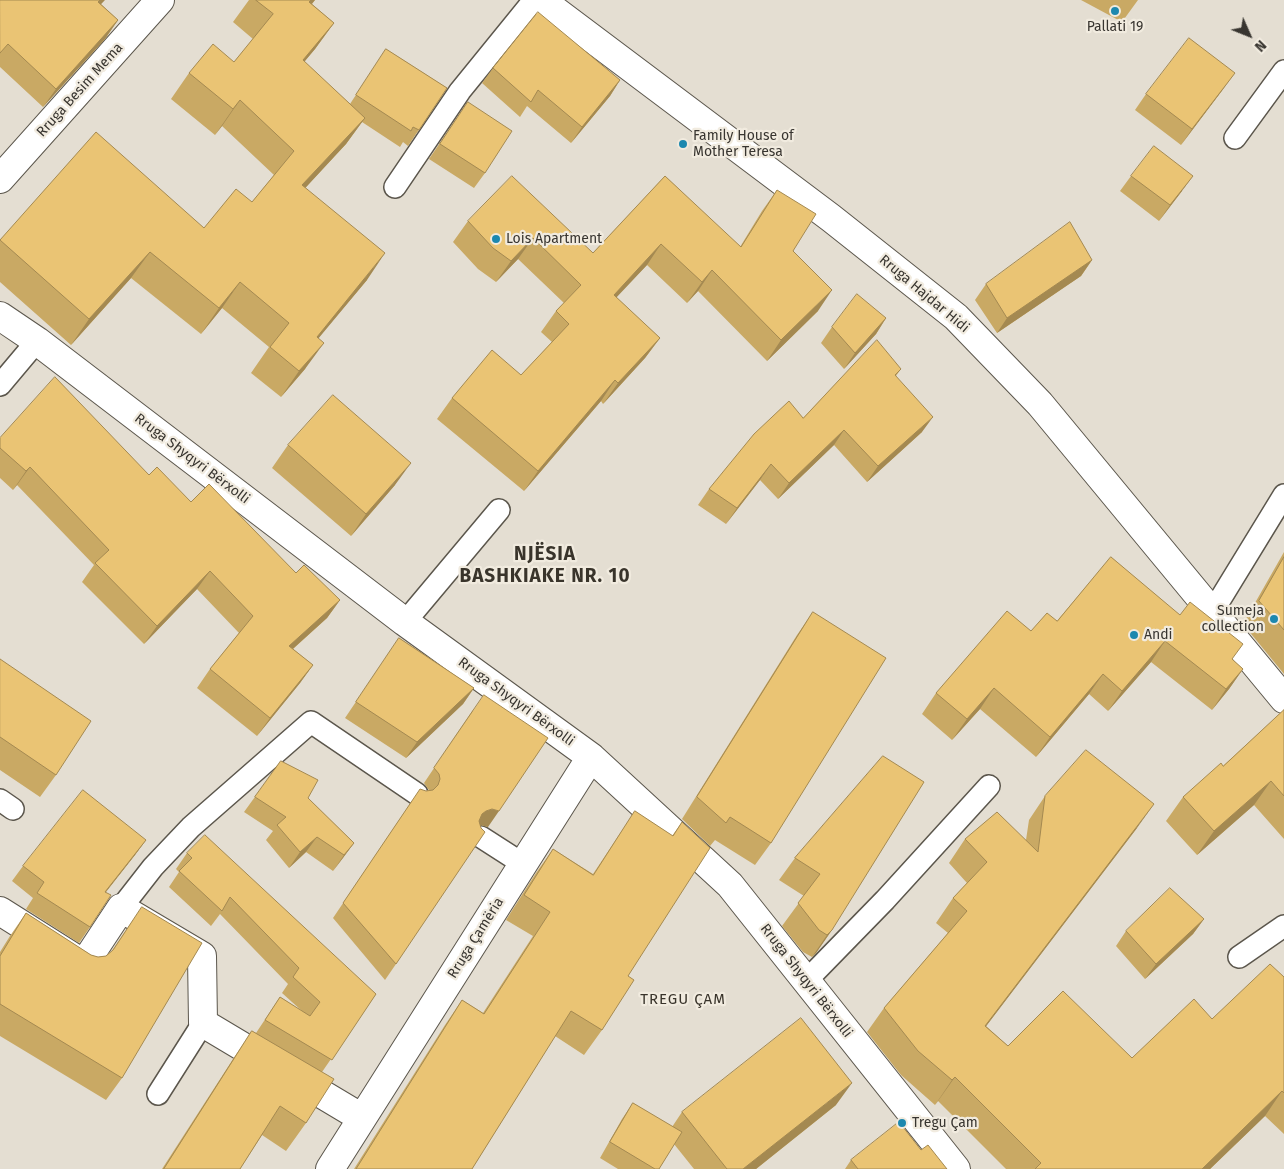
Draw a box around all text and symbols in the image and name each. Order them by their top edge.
marker: Pallati 19 [1109,5,1121,17]
north arrow [1224,10,1274,60]
place label: Pallati 19 [1087,19,1143,35]
text: N [1251,37,1269,55]
street label: Rruga Besim Mema [33,39,127,141]
place label: Family House of Mother Teresa [693,128,794,160]
marker: Family House of Mother Teresa [677,138,689,150]
place label: Lois Apartment [506,231,602,247]
marker: Lois Apartment [490,233,502,245]
street label: Rruga Hajdar Hidi [876,252,972,336]
street label: Rruga Shyqyri Bërxolli [131,410,253,508]
district label: NJËSIA BASHKIAKE NR. 10 [457,544,633,588]
place label: Sumeja collection [1202,603,1264,636]
marker: Sumeja collection [1268,613,1280,625]
place label: Andi [1144,627,1173,643]
marker: Andi [1128,629,1140,641]
street label: Rruga Shyqyri Bërxolli [455,654,577,750]
street label: Rruga Çamëria [444,894,508,982]
street label: Rruga Shyqyri Bërxolli [756,921,856,1041]
district label: TREGU ÇAM [639,991,727,1009]
place label: Tregu Çam [912,1115,978,1131]
marker: Tregu Çam [896,1117,908,1129]

